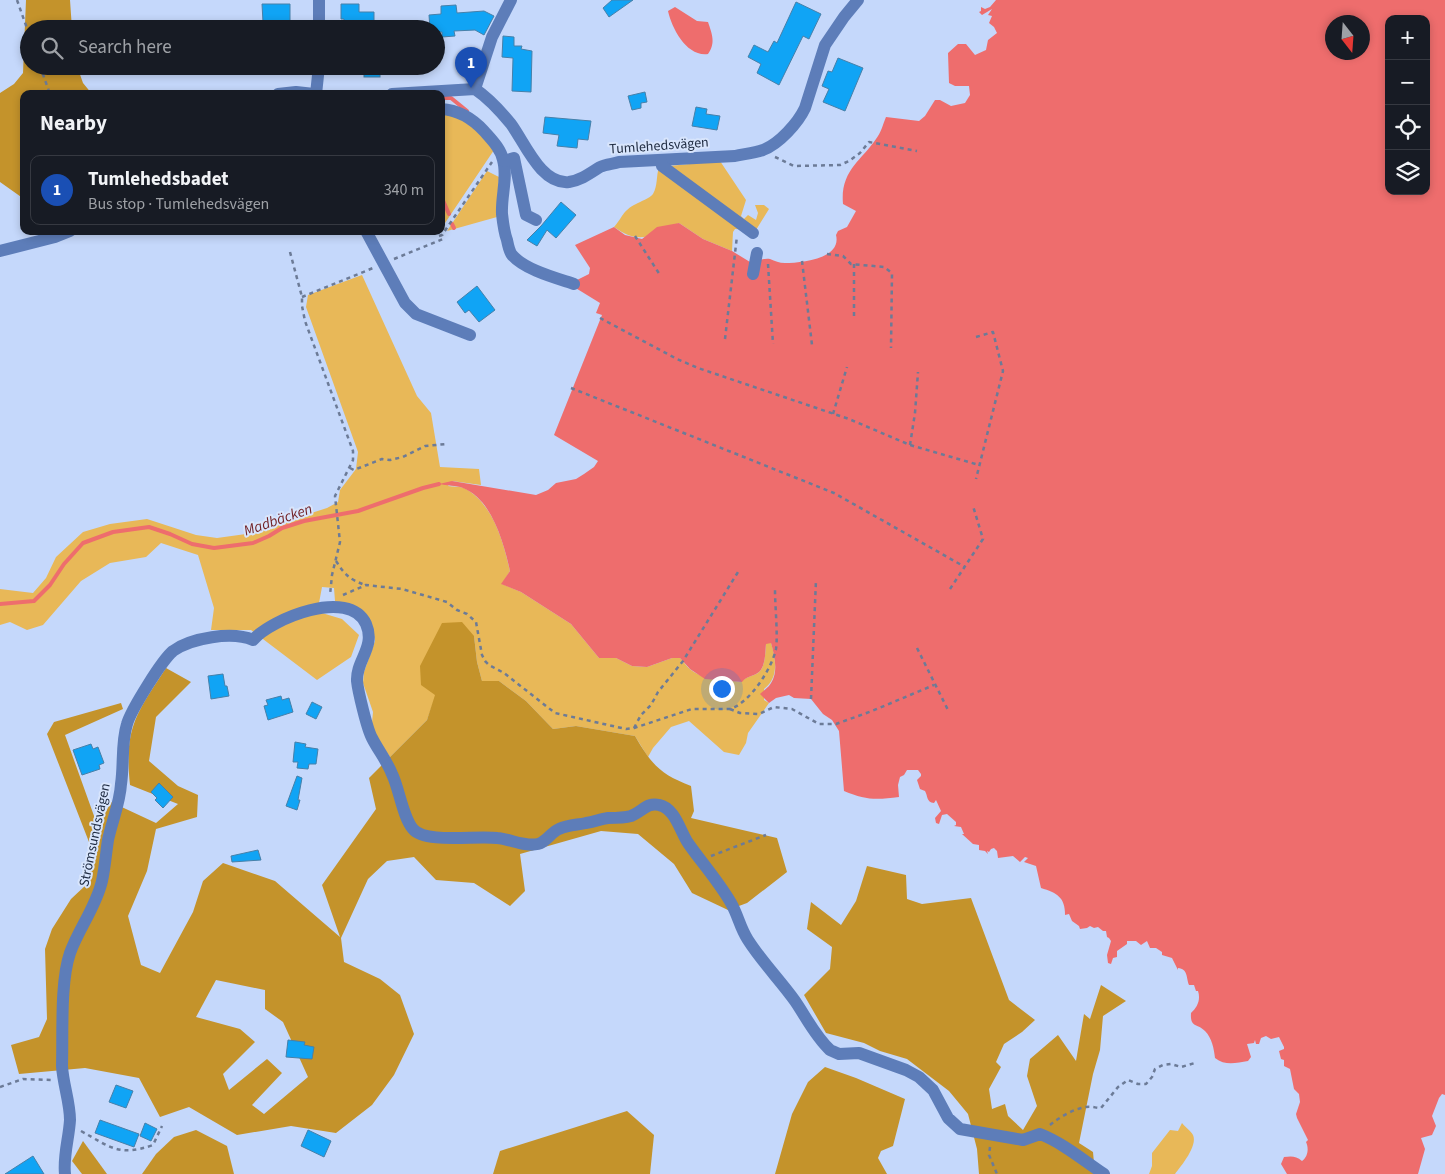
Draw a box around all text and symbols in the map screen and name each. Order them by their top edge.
north arrow [1325,15,1370,60]
map controls [1385,15,1430,195]
button: + [1385,15,1430,60]
search box [20,20,445,75]
icon: search [38,34,66,62]
text: Search here [78,34,172,61]
pin: 1 [455,47,487,88]
button: − [1385,60,1430,105]
button: locate [1385,105,1430,150]
text: Nearby [40,108,107,138]
street label: Tumlehedsvägen [609,133,709,159]
button: layers [1385,150,1430,195]
text: Tumlehedsbadet [88,166,229,193]
text: 1 [53,179,61,201]
text: 340 m [384,179,424,201]
text: Bus stop · Tumlehedsvägen [88,193,269,215]
water label: Madbäcken [241,498,315,542]
your location [709,676,735,702]
street label: Strömsundsvägen [74,781,116,889]

